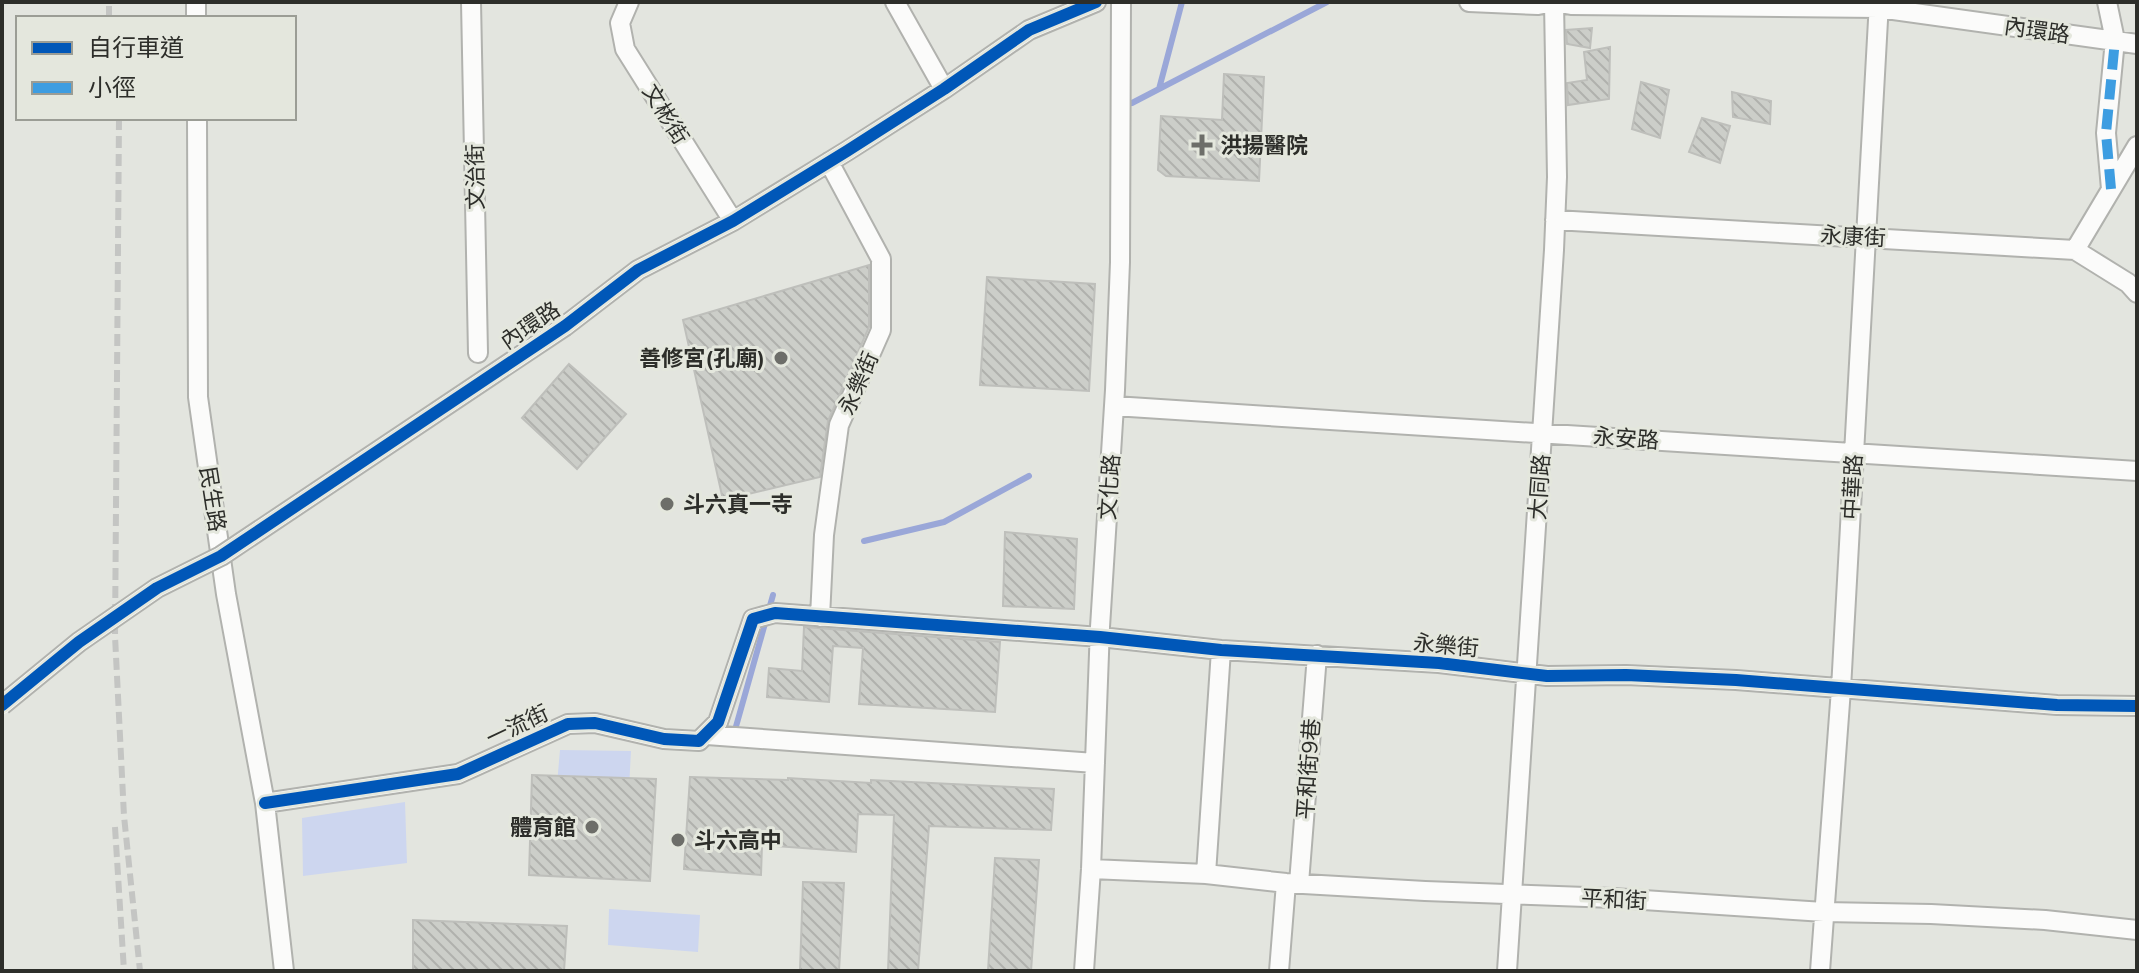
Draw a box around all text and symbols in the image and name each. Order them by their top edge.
street label: 內環路 [2002,12,2072,48]
legend [16,16,296,120]
text: 自行車道 [88,32,184,62]
text: 小徑 [88,72,136,102]
street label: 文彬街 [637,79,695,149]
place label: 洪揚醫院 [1220,131,1308,159]
marker: 洪揚醫院 [1191,134,1213,156]
street label: 文治街 [460,144,490,210]
street label: 永康街 [1819,220,1887,252]
street label: 內環路 [495,295,565,355]
place label: 善修宮(孔廟) [639,344,765,372]
street label: 永樂街 [832,347,884,419]
marker: 善修宮(孔廟) [772,349,790,367]
street label: 永安路 [1592,422,1660,454]
street label: 文化路 [1093,453,1125,521]
street label: 大同路 [1523,453,1555,521]
street label: 中華路 [1836,453,1868,521]
street label: 民生路 [194,464,232,534]
place label: 斗六真一寺 [683,490,793,518]
marker: 斗六真一寺 [658,495,676,513]
street label: 永樂街 [1412,628,1480,662]
street label: 一流街 [481,698,553,752]
street label: 平和街9巷 [1291,718,1325,820]
place label: 體育館 [510,813,576,841]
marker: 體育館 [583,818,601,836]
place label: 斗六高中 [694,826,782,854]
marker: 斗六高中 [669,831,687,849]
street label: 平和街 [1580,883,1648,915]

